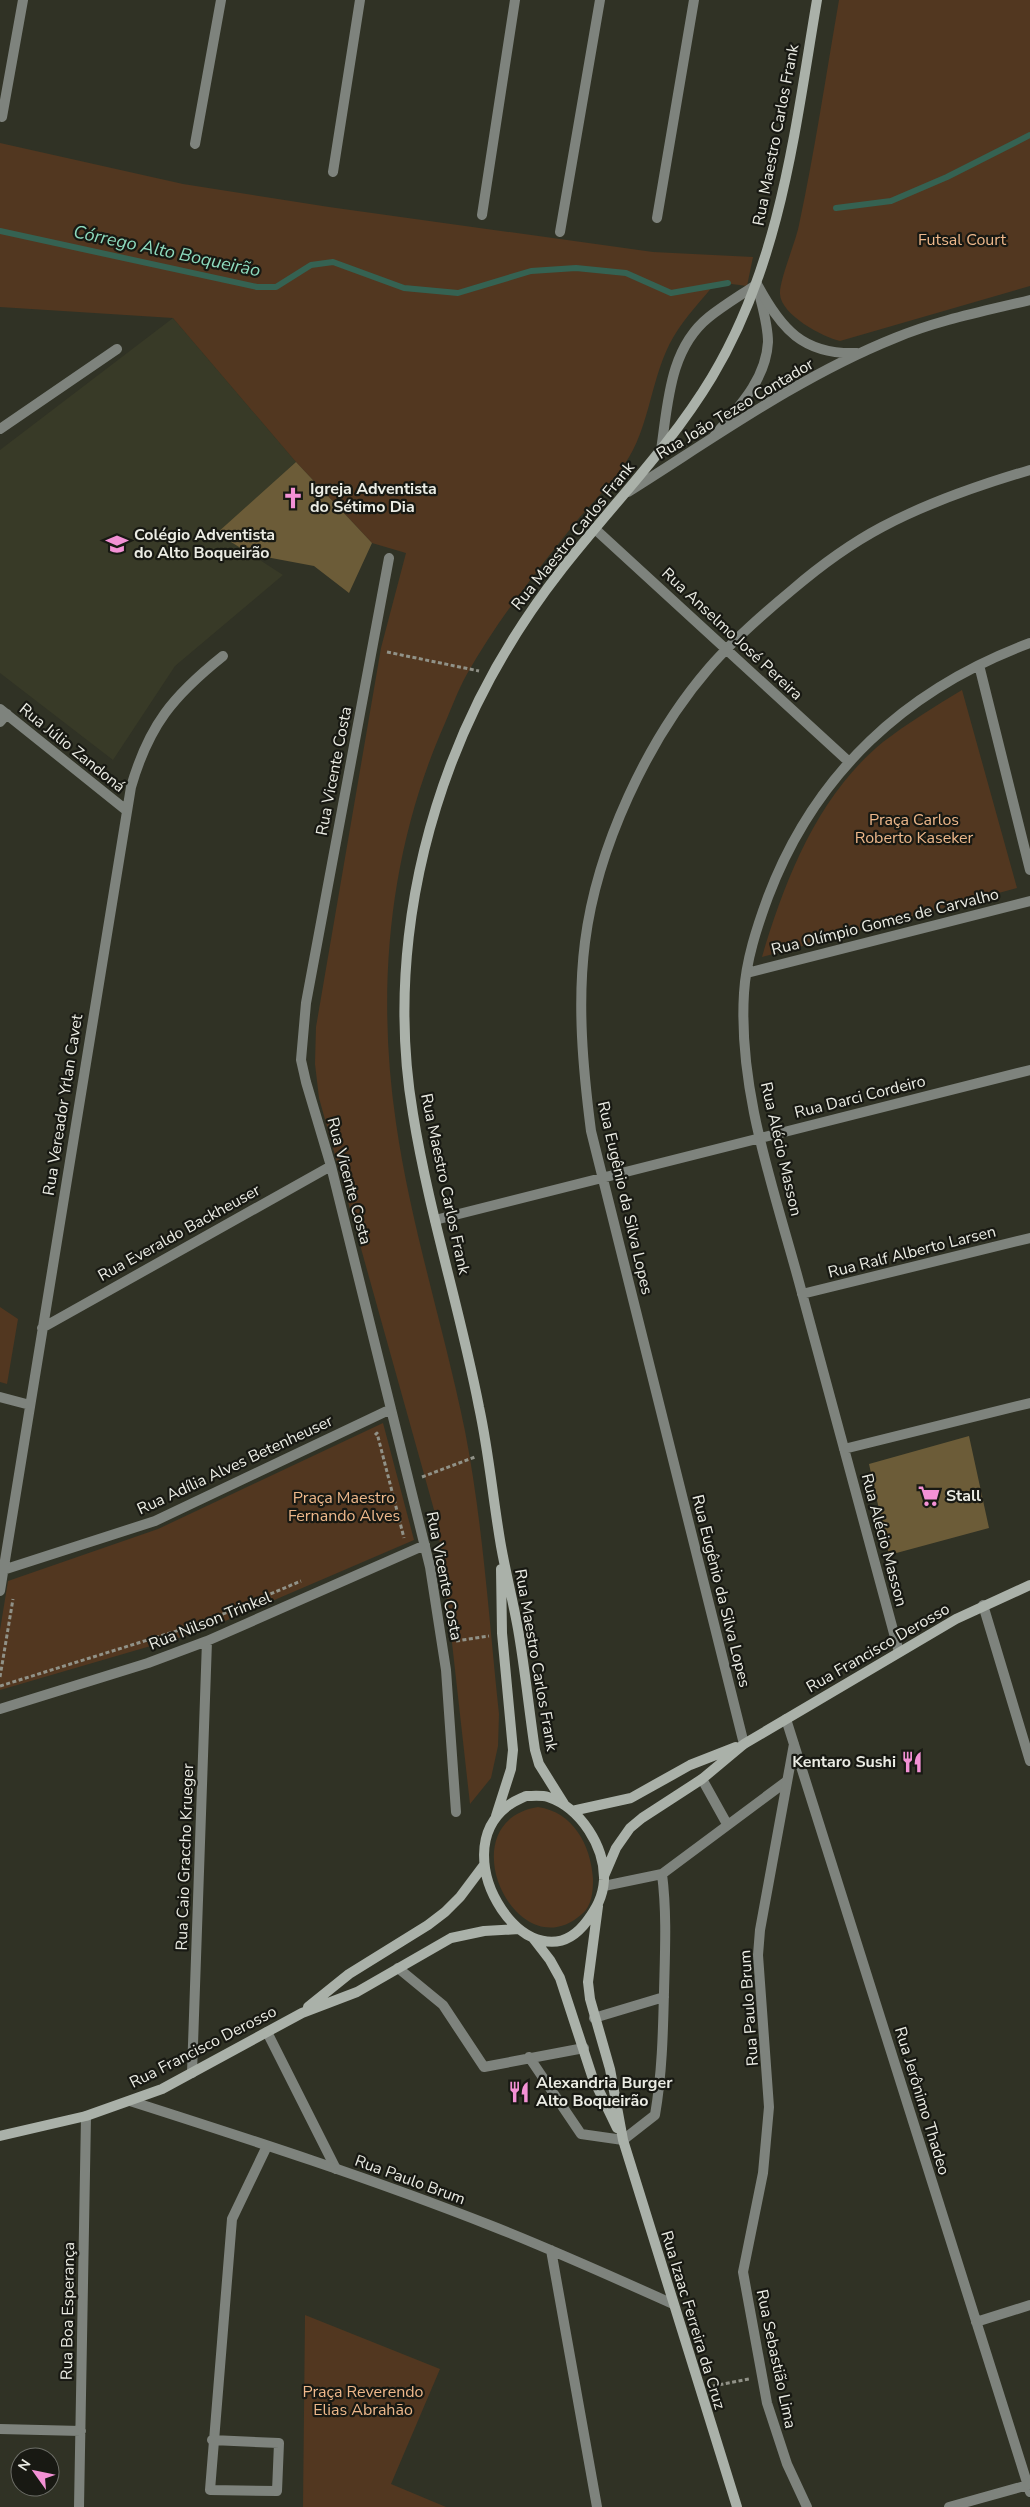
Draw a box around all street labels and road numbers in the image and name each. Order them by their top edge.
street label: Rua Maestro Carlos Frank [748,41,805,228]
street label: Rua João Tezeo Contador [652,353,818,465]
street label: Rua Maestro Carlos Frank [506,457,640,615]
street label: Rua Anselmo José Pereira [657,563,807,705]
street label: Rua Júlio Zandoná [14,698,130,798]
street label: Rua Vicente Costa [311,705,357,837]
street label: Rua Olímpio Gomes de Carvalho [769,883,1001,961]
street label: Rua Vereador Yrlan Cavet [38,1012,88,1197]
street label: Rua Darci Cordeiro [792,1070,928,1124]
street label: Rua Alécio Masson [755,1080,807,1218]
street label: Rua Maestro Carlos Frank [415,1091,475,1278]
street label: Rua Eugênio da Silva Lopes [592,1099,658,1297]
street label: Rua Vicente Costa [321,1115,377,1247]
street label: Rua Everaldo Backheuser [94,1179,264,1287]
street label: Rua Ralf Alberto Larsen [826,1220,998,1284]
street label: Rua Adília Alves Betenheuser [133,1410,337,1520]
street label: Rua Alécio Masson [856,1471,912,1609]
street label: Rua Eugênio da Silva Lopes [686,1492,756,1690]
street label: Rua Vicente Costa [421,1510,467,1642]
street label: Rua Maestro Carlos Frank [509,1567,563,1754]
street label: Rua Nilson Trinkel [145,1586,275,1656]
street label: Rua Francisco Derosso [802,1598,954,1698]
street label: Rua Caio Graccho Krueger [171,1763,199,1951]
street label: Rua Paulo Brum [734,1949,764,2067]
street label: Rua Francisco Derosso [126,2000,280,2094]
street label: Rua Jerônimo Thadeo [889,2024,955,2178]
street label: Rua Paulo Brum [352,2150,468,2210]
street label: Rua Izaac Ferreira da Cruz [655,2228,731,2412]
street label: Rua Boa Esperança [56,2242,80,2380]
street label: Rua Sebastião Lima [751,2288,801,2430]

